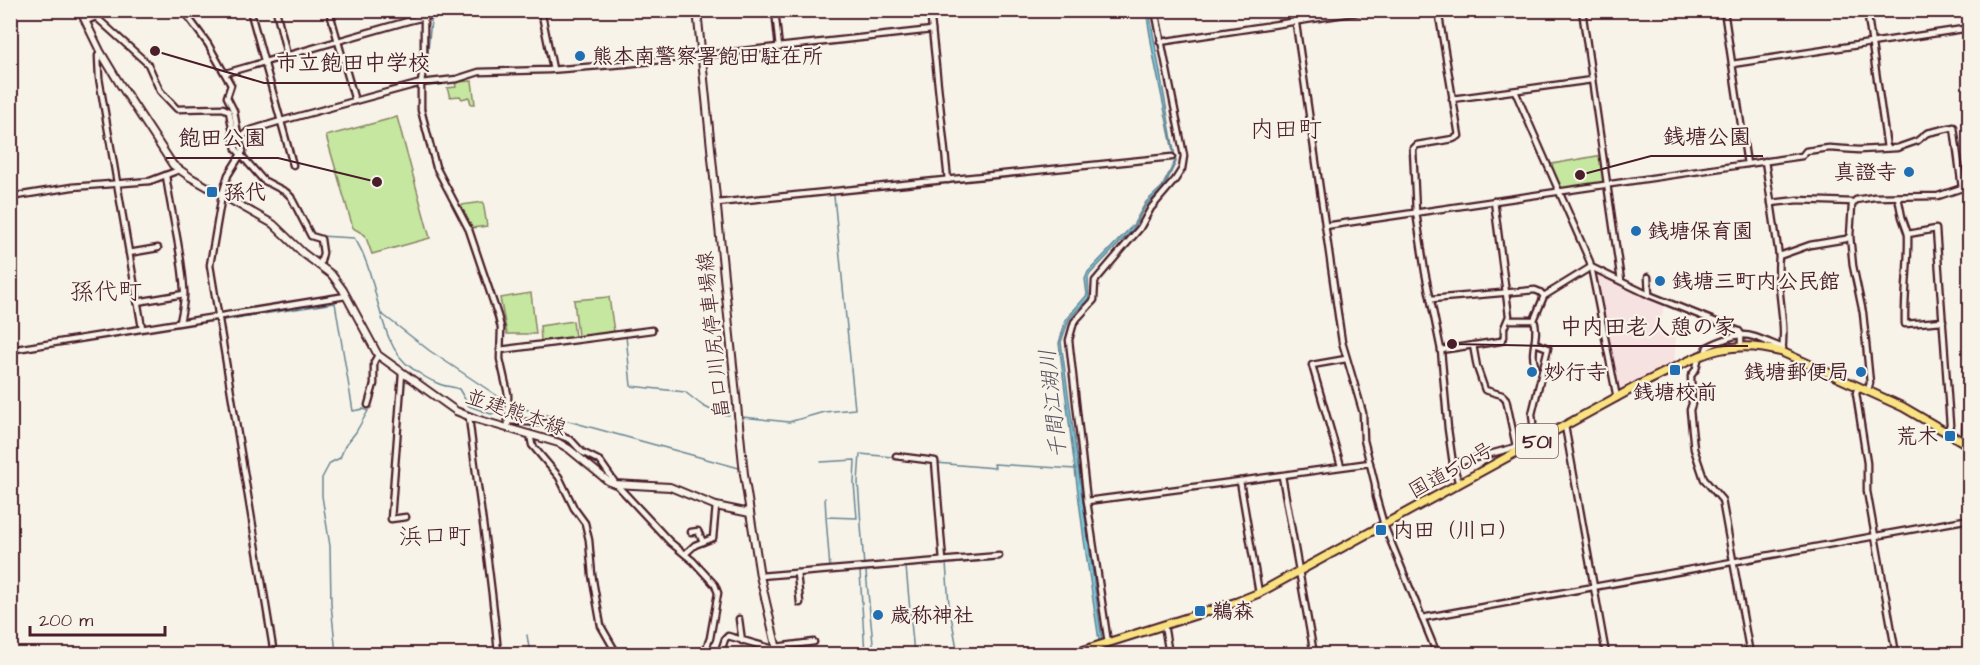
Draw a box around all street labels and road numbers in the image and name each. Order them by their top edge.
street label: 畠口川尻停車場線 [690,250,737,420]
street label: 並建熊本線 [461,382,570,443]
road number: 501 [1516,424,1558,458]
street label: 国道501号 [1403,435,1499,506]

